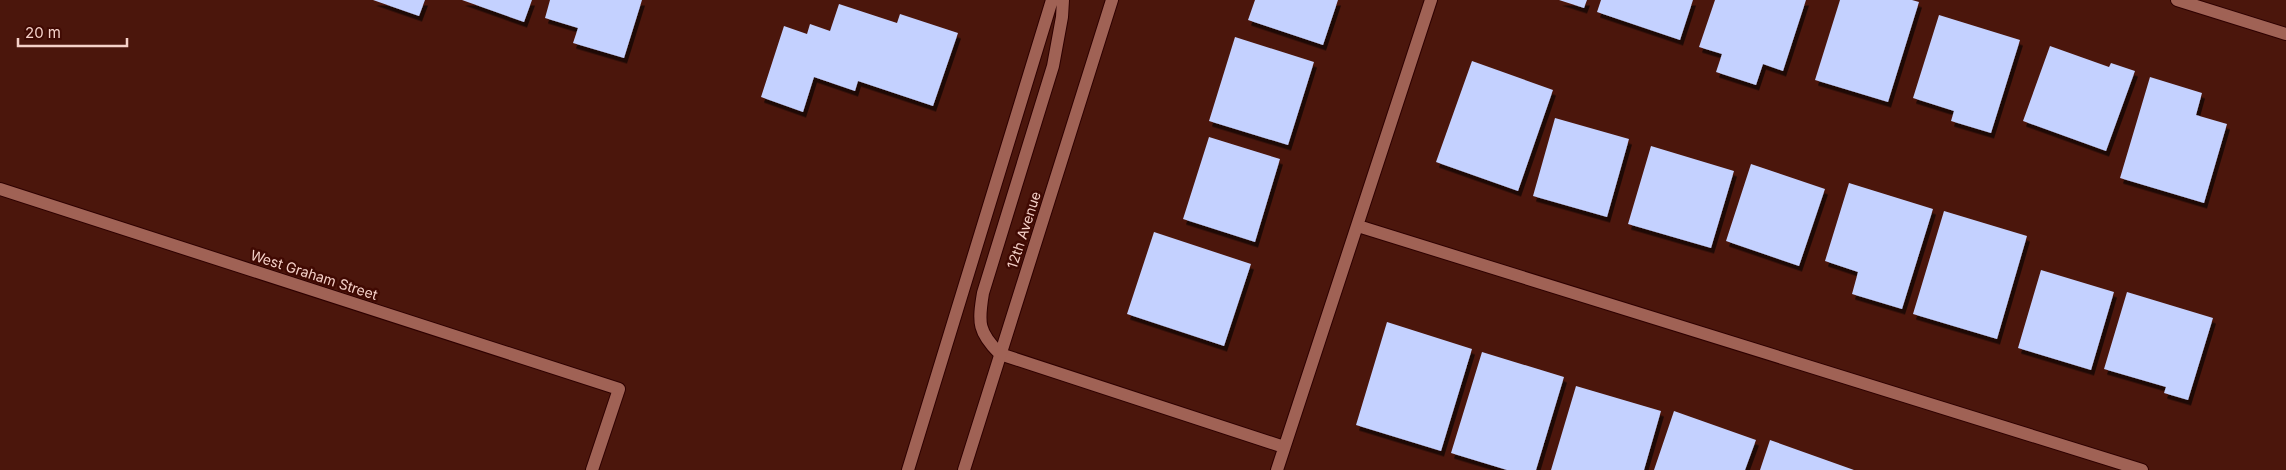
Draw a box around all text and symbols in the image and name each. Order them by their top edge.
scale bar [18,15,126,47]
text: 20 m [25,23,61,42]
street label: 12th Avenue [1003,189,1044,271]
street label: West Graham Street [248,246,380,303]

